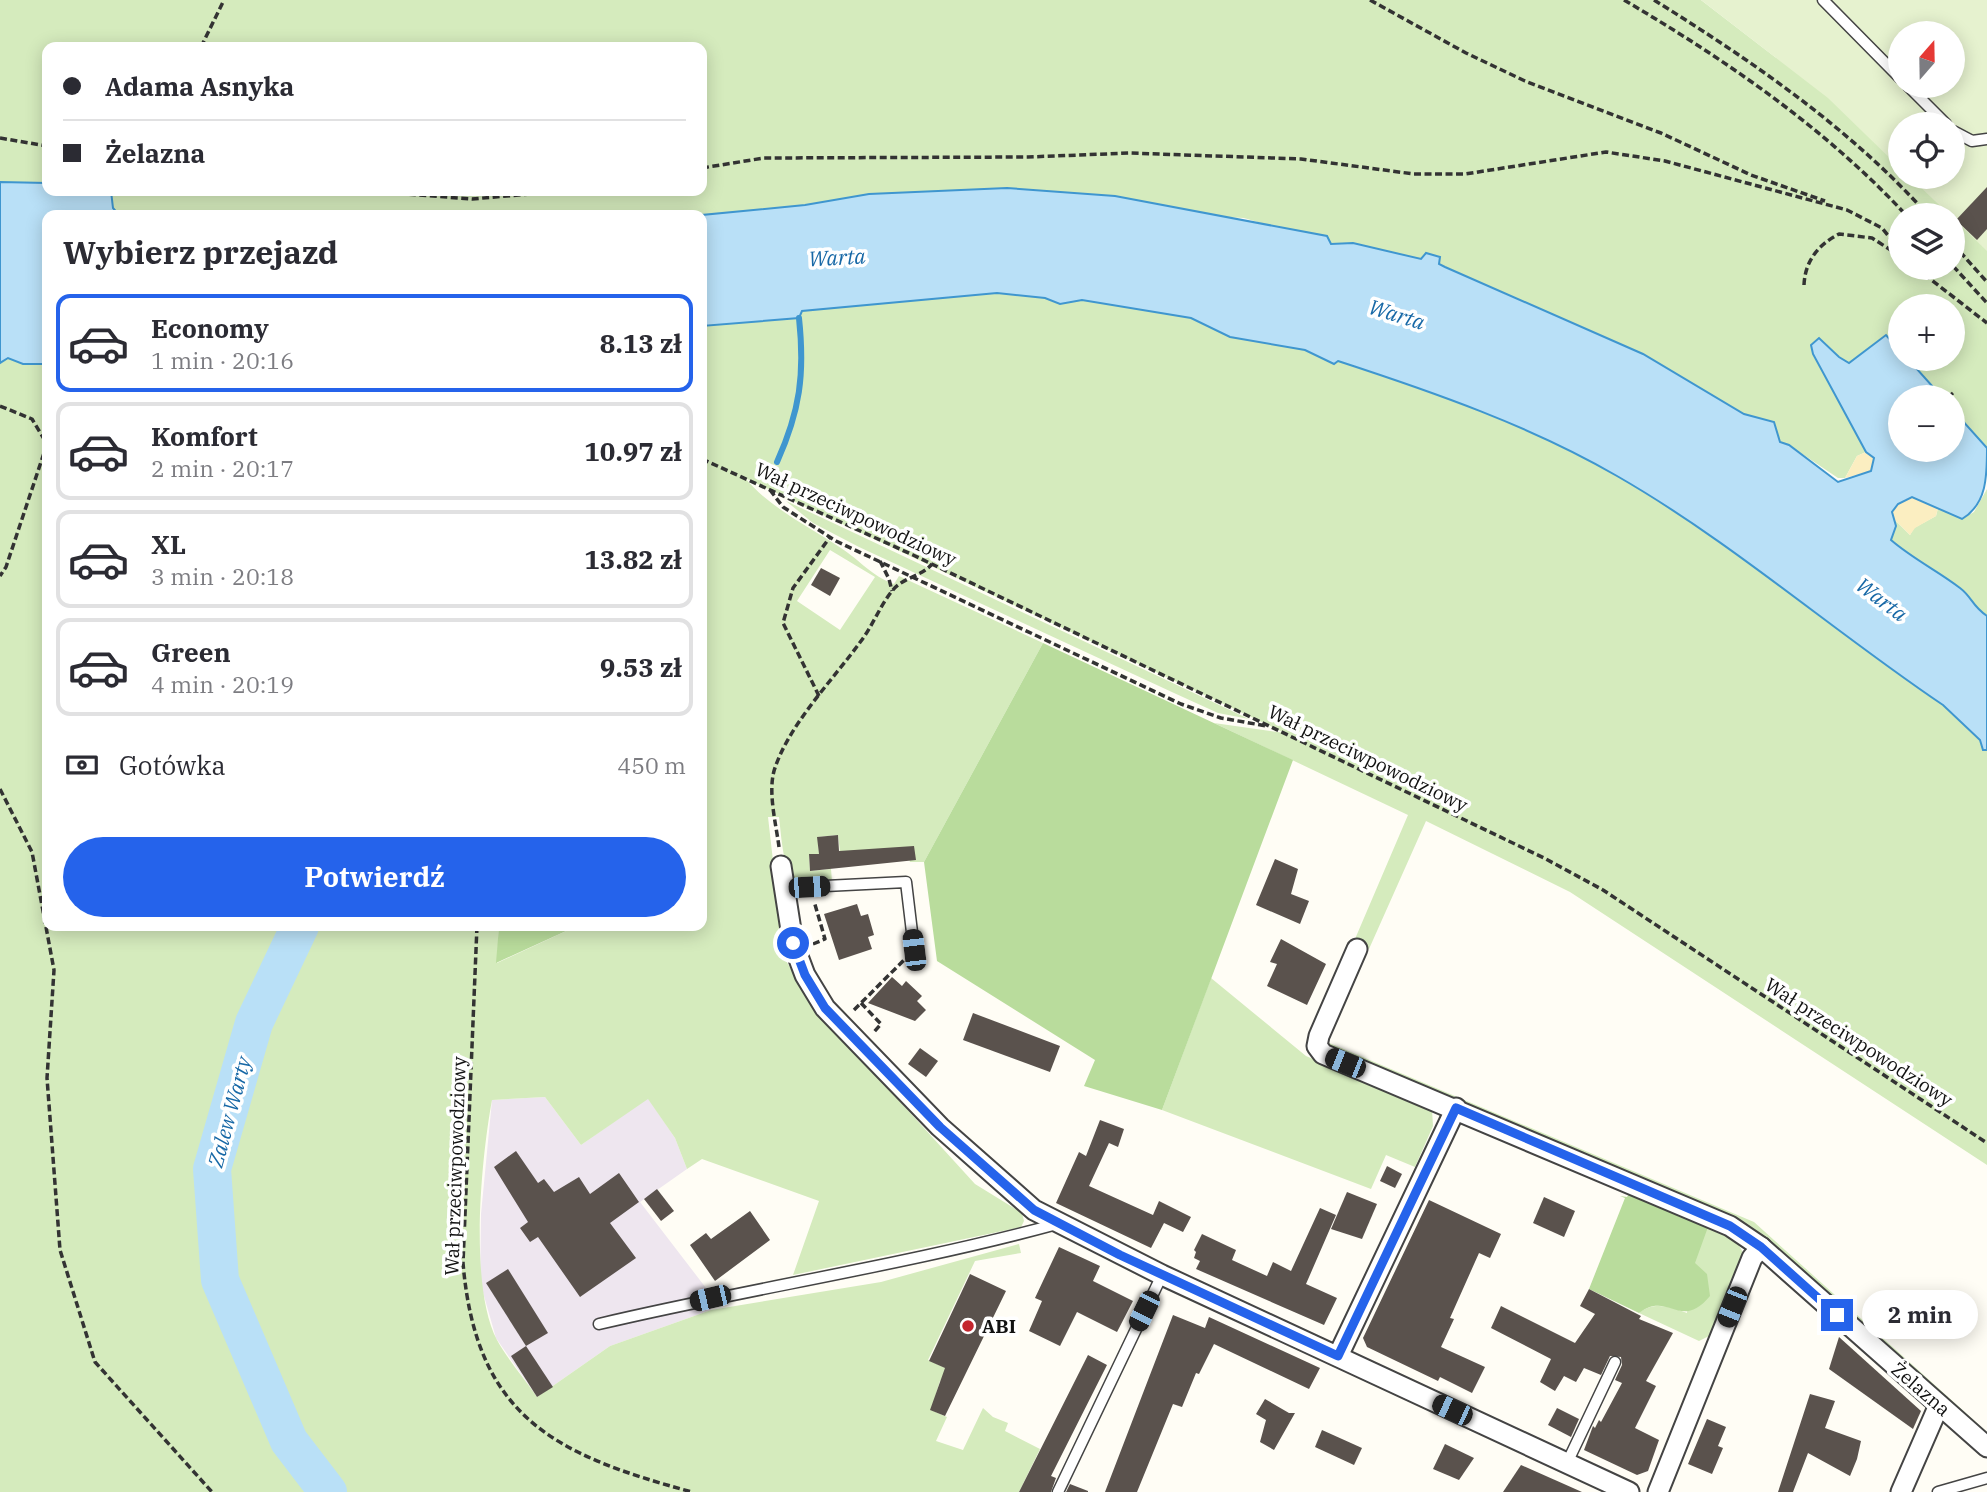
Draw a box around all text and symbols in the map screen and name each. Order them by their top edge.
north arrow [1888,21,1965,98]
map controls [1888,21,1965,462]
text: Adama Asnyka [105,69,294,103]
button: locate [1888,112,1965,189]
text: Żelazna [105,136,205,170]
button: layers [1888,203,1965,280]
text: Wybierz przejazd [63,231,338,273]
water label: Warta [808,241,867,272]
water label: Warta [1366,292,1429,336]
button: + [1888,294,1965,371]
text: Economy [151,311,269,345]
icon: car [67,312,130,375]
text: 8.13 zł [600,326,682,360]
text: 1 min · 20:16 [151,345,294,375]
button: − [1888,385,1965,462]
text: Komfort [151,419,258,453]
icon: car [67,420,130,483]
text: 10.97 zł [584,434,682,468]
text: 2 min · 20:17 [151,453,294,483]
street label: Wał przeciwpowodziowy [752,457,961,572]
text: XL [151,527,186,561]
icon: car [67,528,130,591]
text: 13.82 zł [584,542,682,576]
text: 3 min · 20:18 [151,561,294,591]
water label: Warta [1851,571,1914,628]
text: Green [151,635,231,669]
icon: car [67,636,130,699]
text: 9.53 zł [600,650,682,684]
text: 4 min · 20:19 [151,669,294,699]
street label: Wał przeciwpowodziowy [1264,699,1473,817]
icon: cash [63,746,101,784]
text: Gotówka [119,748,226,782]
text: 450 m [617,750,686,780]
button: Potwierdź [63,837,686,917]
car [788,875,831,899]
route start [777,927,809,959]
car [902,928,927,972]
street label: Wał przeciwpowodziowy [1761,972,1958,1112]
car [1322,1045,1369,1081]
water label: Zalew Warty [201,1051,258,1171]
street label: Wał przeciwpowodziowy [439,1055,471,1276]
car [688,1283,733,1313]
car [1715,1284,1750,1330]
car [1126,1288,1163,1334]
callout: 2 min [1862,1290,1977,1340]
route end [1821,1299,1853,1331]
text: 2 min [1888,1299,1952,1329]
place label: ABI [982,1314,1016,1338]
marker: ABI [960,1318,976,1334]
street label: Żelazna [1887,1357,1955,1421]
car [1429,1392,1476,1428]

